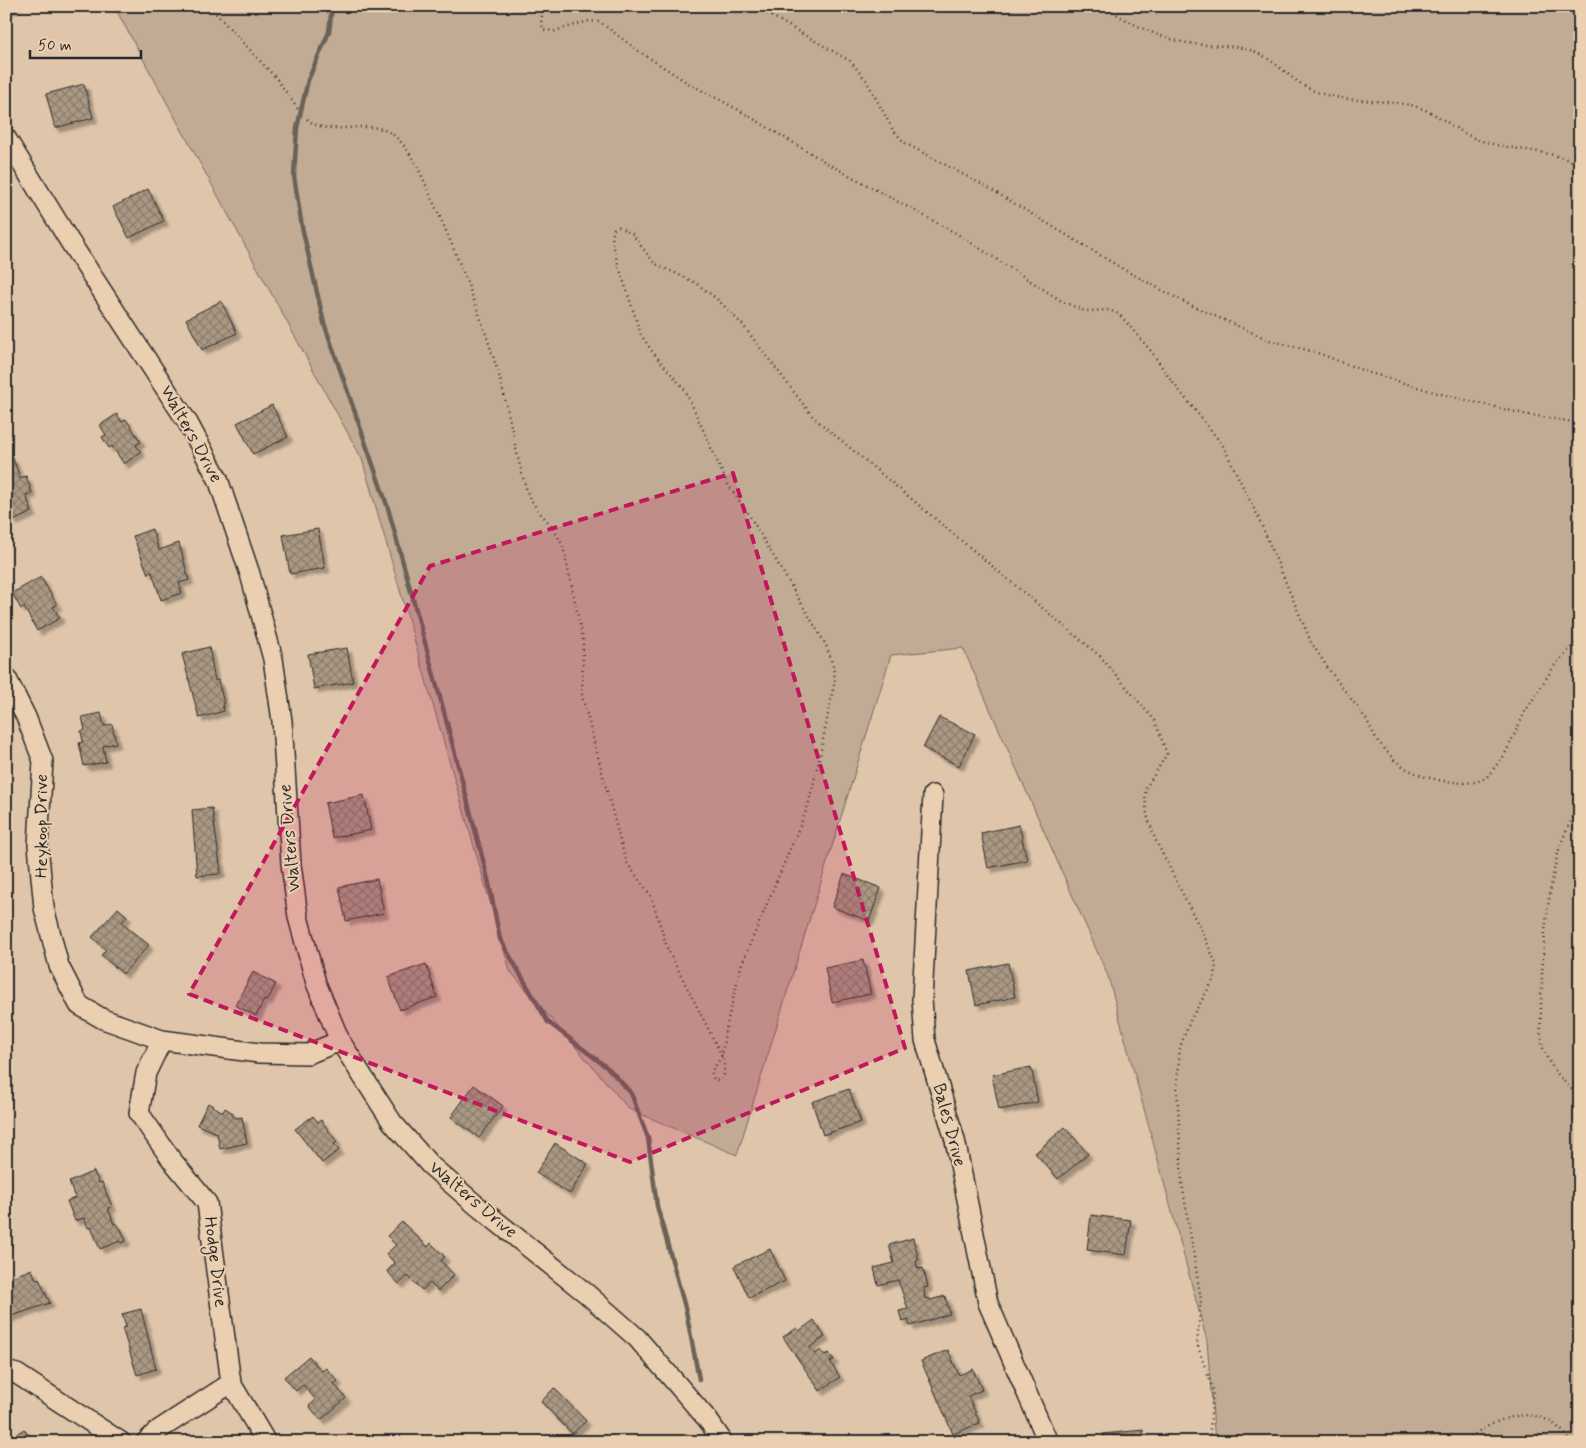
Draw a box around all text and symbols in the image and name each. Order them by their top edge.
scale bar [30,28,141,60]
text: 50 m [38,36,72,56]
street label: Walters Drive [154,381,228,487]
street label: Heykoop Drive [30,774,54,878]
street label: Walters Drive [273,783,307,893]
street label: Bales Drive [926,1081,972,1169]
street label: Walters Drive [424,1156,522,1244]
street label: Hodge Drive [197,1215,232,1309]

